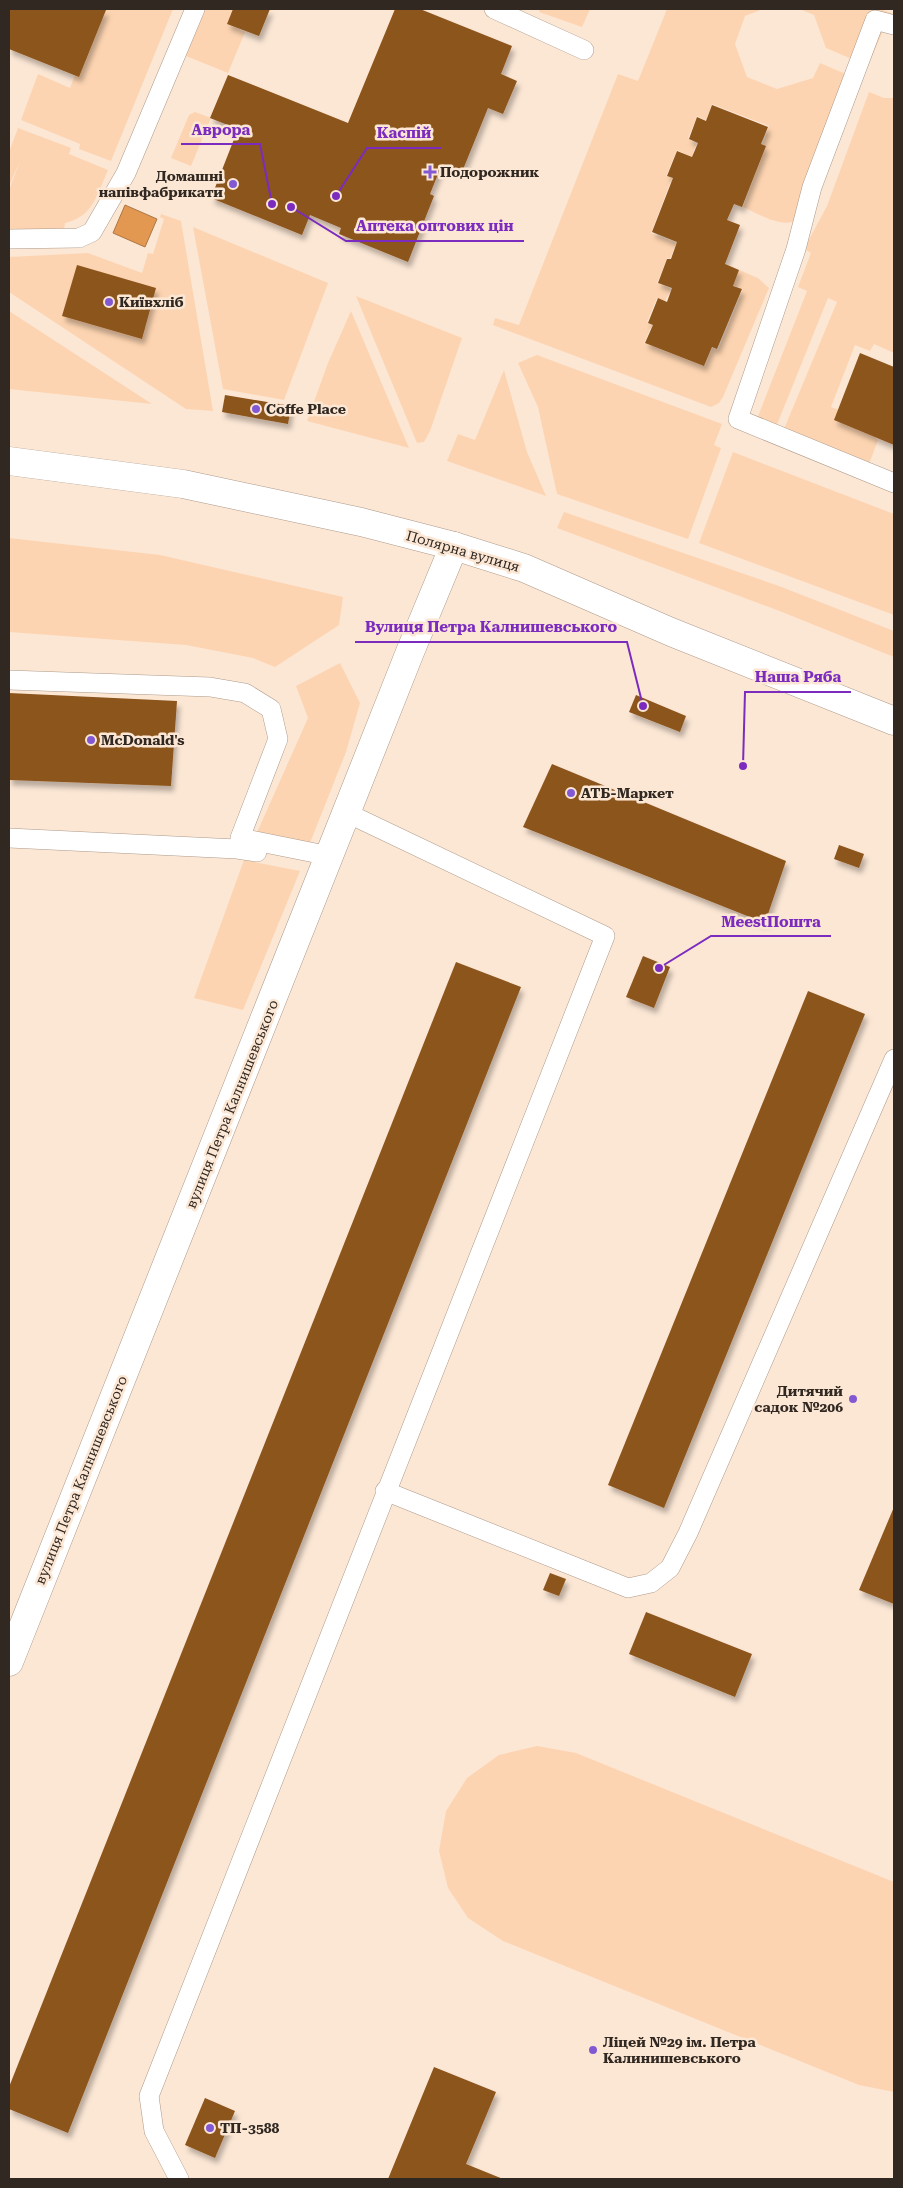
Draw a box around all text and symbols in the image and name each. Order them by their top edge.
callout: Аврора [181,114,260,144]
callout: Каспій [367,118,441,148]
text: Аврора [192,121,251,139]
text: Каспій [377,124,431,142]
place label: Подорожник [440,164,540,180]
marker: Подорожник [424,166,436,178]
place label: Домашні напівфабрикати [99,168,223,200]
marker: Домашні напівфабрикати [227,178,239,190]
callout: Аптека оптових цін [346,211,524,241]
text: Аптека оптових цін [356,217,514,235]
place label: Київхліб [119,294,184,310]
marker: Київхліб [103,296,115,308]
place label: Coffe Place [266,401,346,417]
marker: Coffe Place [250,403,262,415]
street label: Полярна вулиця [404,527,522,575]
callout: Вулиця Петра Калнишевського [355,612,627,642]
text: Вулиця Петра Калнишевського [365,618,617,636]
callout: Наша Ряба [745,662,851,692]
text: Наша Ряба [755,668,841,686]
place label: McDonald's [101,732,184,748]
marker: McDonald's [85,734,97,746]
place label: АТБ-Маркет [581,785,674,801]
marker: АТБ-Маркет [565,787,577,799]
callout: MeestПошта [711,906,831,936]
text: MeestПошта [721,913,821,931]
street label: вулиця Петра Калнишевського [183,997,281,1211]
street label: вулиця Петра Калнишевського [32,1373,130,1587]
place label: Дитячий садок №206 [754,1383,843,1415]
marker: Дитячий садок №206 [847,1393,859,1405]
place label: Ліцей №29 ім. Петра Калинишевського [603,2034,756,2066]
marker: Ліцей №29 ім. Петра Калинишевського [587,2044,599,2056]
place label: ТП-3588 [220,2120,280,2136]
marker: ТП-3588 [204,2122,216,2134]

